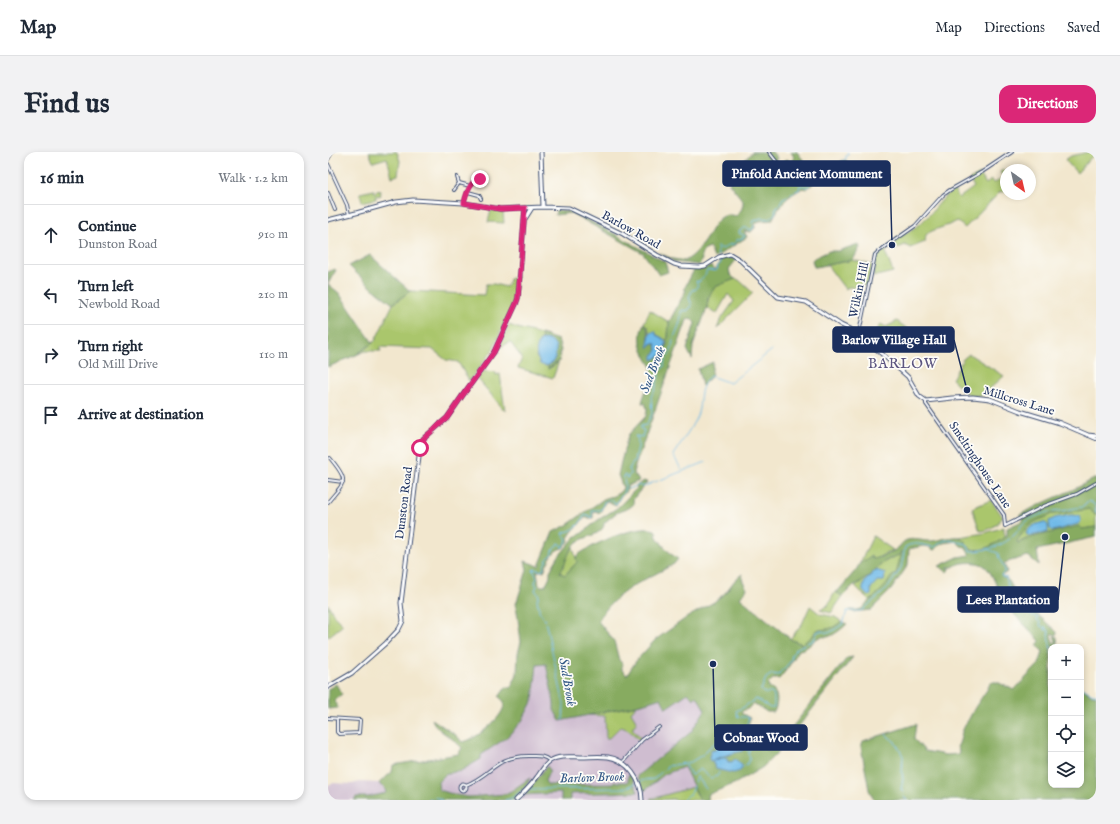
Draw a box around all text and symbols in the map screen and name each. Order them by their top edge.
text: Map [20,16,56,40]
text: Map [935,19,962,37]
text: Directions [984,19,1045,37]
text: Saved [1067,19,1100,37]
button: Directions [999,85,1096,123]
text: Find us [24,87,110,122]
callout: Pinfold Ancient Momument [723,161,890,186]
north arrow [1000,164,1036,200]
text: Pinfold Ancient Momument [732,166,883,183]
text: 16 min [40,168,84,189]
text: Walk · 1.2 km [218,170,288,187]
route end [471,170,489,188]
street label: Barlow Road [599,208,663,253]
text: Continue [78,217,136,236]
icon: ahead [40,224,62,246]
text: 910 m [258,226,288,243]
text: Dunston Road [78,236,157,253]
street label: Wilkin Hill [846,260,872,319]
text: Turn left [78,277,134,296]
icon: left [40,284,62,306]
text: 210 m [258,286,288,303]
text: Newbold Road [78,296,160,313]
callout: Barlow Village Hall [833,327,954,352]
text: Barlow Village Hall [841,332,947,349]
text: Turn right [78,337,143,356]
water label: Sud Brook [636,343,670,396]
icon: right [40,344,62,366]
text: 110 m [259,346,288,363]
district label: BARLOW [868,355,938,373]
text: Old Mill Drive [78,356,158,373]
street label: Millcross Lane [982,383,1057,419]
icon: arrive [40,404,62,426]
text: Arrive at destination [78,405,204,424]
street label: Smeltinghouse Lane [945,419,1015,512]
route start [411,439,429,457]
street label: Dunston Road [392,465,416,540]
callout: Lees Plantation [958,587,1058,612]
text: Lees Plantation [965,592,1050,609]
map controls [1048,644,1084,788]
button: + [1048,644,1084,680]
water label: Sud Brook [554,657,580,708]
button: − [1048,680,1084,716]
button: locate [1048,716,1084,752]
callout: Cobnar Wood [715,725,807,750]
text: Cobnar Wood [723,730,800,747]
button: layers [1048,752,1084,788]
water label: Barlow Brook [559,768,625,788]

